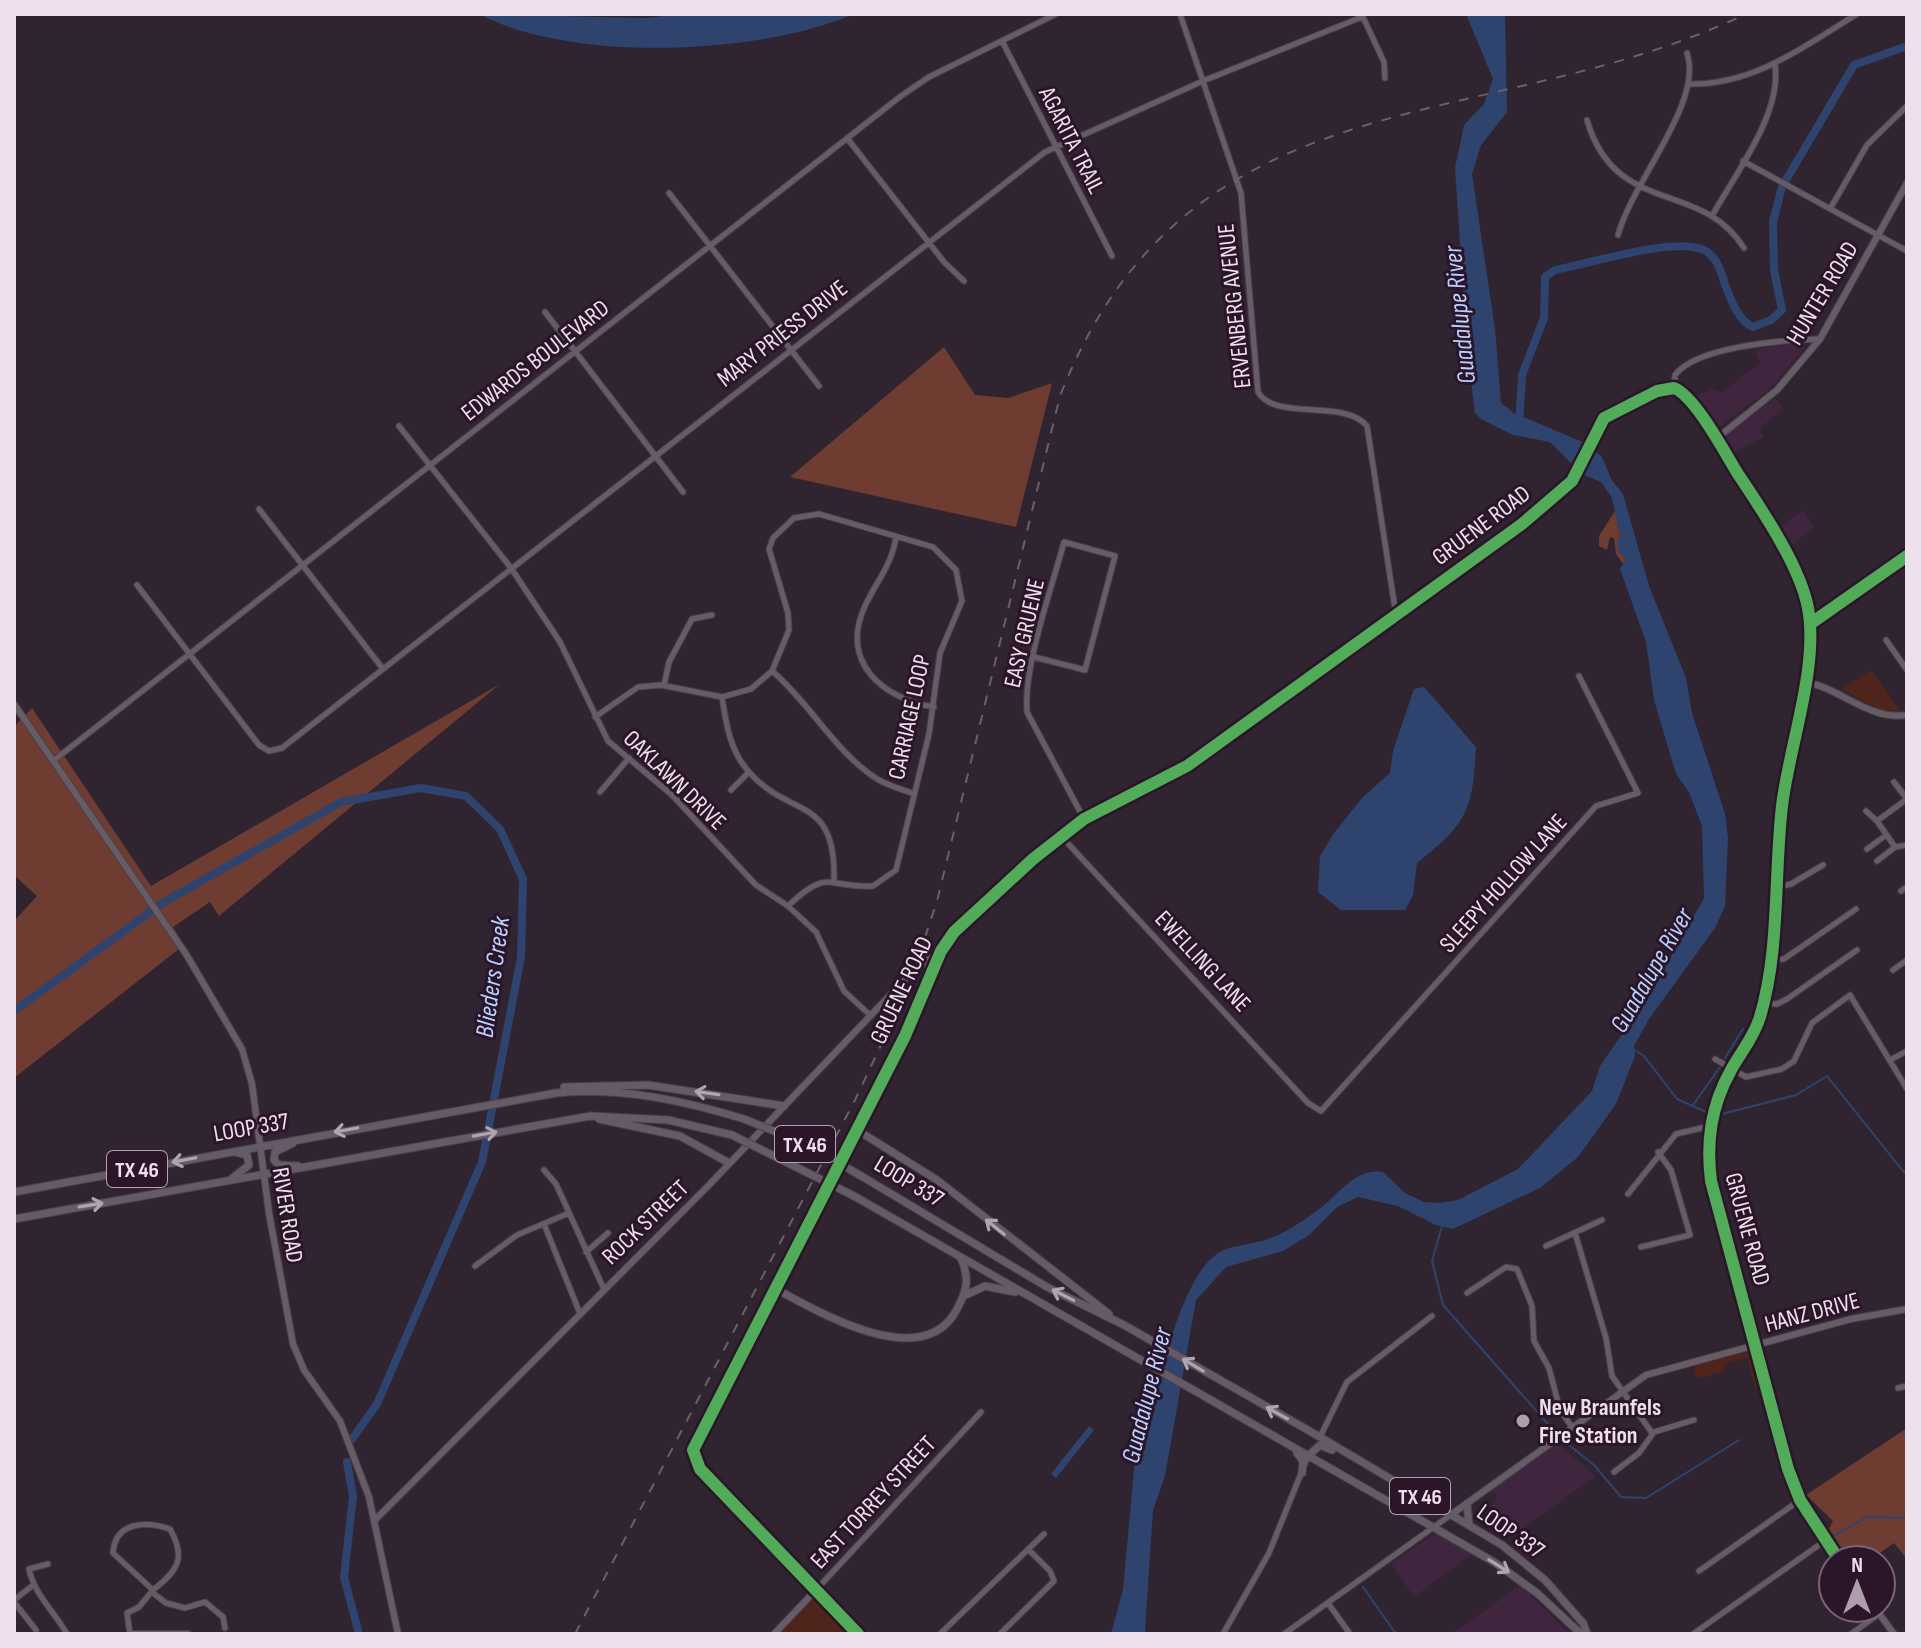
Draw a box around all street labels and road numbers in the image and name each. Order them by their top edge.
street label: AGARITA TRAIL [1032,81,1111,199]
street label: ERVENBERG AVENUE [1211,222,1258,390]
street label: HUNTER ROAD [1780,236,1865,350]
street label: MARY PRIESS DRIVE [711,273,853,393]
street label: EDWARDS BOULEVARD [455,294,615,427]
street label: GRUENE ROAD [1426,479,1536,572]
street label: EASY GRUENE [998,576,1051,690]
street label: CARRIAGE LOOP [882,652,937,782]
street label: OAKLAWN DRIVE [617,724,732,837]
street label: SLEEPY HOLLOW LANE [1433,808,1573,959]
street label: EWELLING LANE [1149,905,1257,1018]
street label: GRUENE ROAD [864,932,939,1049]
street label: LOOP 337 [211,1107,291,1148]
road number: TX 46 [775,1126,835,1162]
street label: LOOP 337 [869,1149,949,1214]
road number: TX 46 [107,1151,167,1187]
street label: RIVER ROAD [266,1165,309,1265]
street label: GRUENE ROAD [1719,1170,1776,1289]
street label: ROCK STREET [596,1174,695,1271]
street label: HANZ DRIVE [1762,1286,1863,1339]
street label: EAST TORREY STREET [804,1430,943,1575]
road number: TX 46 [1390,1478,1450,1514]
street label: LOOP 337 [1471,1498,1550,1565]

